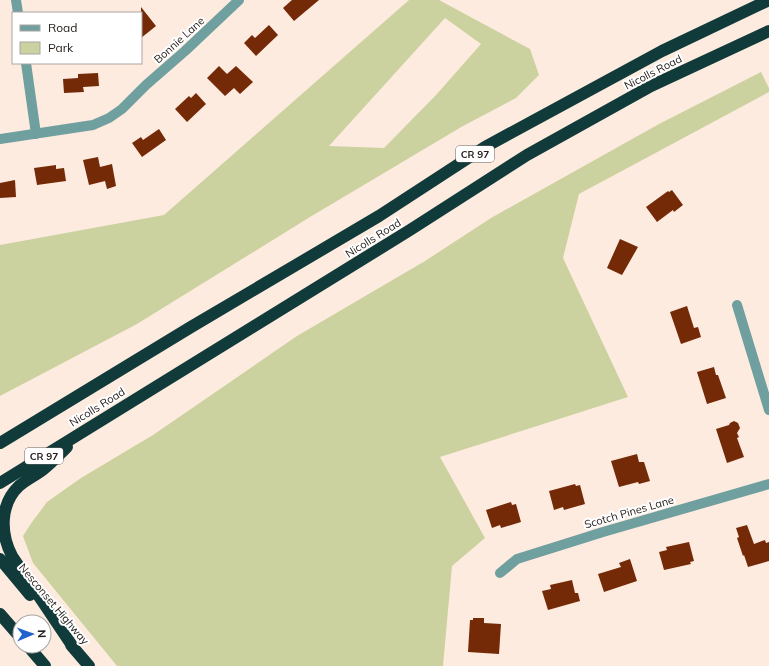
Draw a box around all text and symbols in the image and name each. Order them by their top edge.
legend [12,12,142,64]
street label: Bonnie Lane [151,14,207,66]
text: Road [48,20,77,35]
text: Park [48,40,74,55]
street label: Nicolls Road [622,51,684,93]
road number: CR 97 [456,146,494,162]
street label: Nicolls Road [343,215,403,261]
street label: Nicolls Road [67,384,127,430]
road number: CR 97 [25,448,63,464]
street label: Scotch Pines Lane [583,493,675,531]
street label: Nesconset Highway [16,561,92,647]
north arrow [12,614,52,654]

